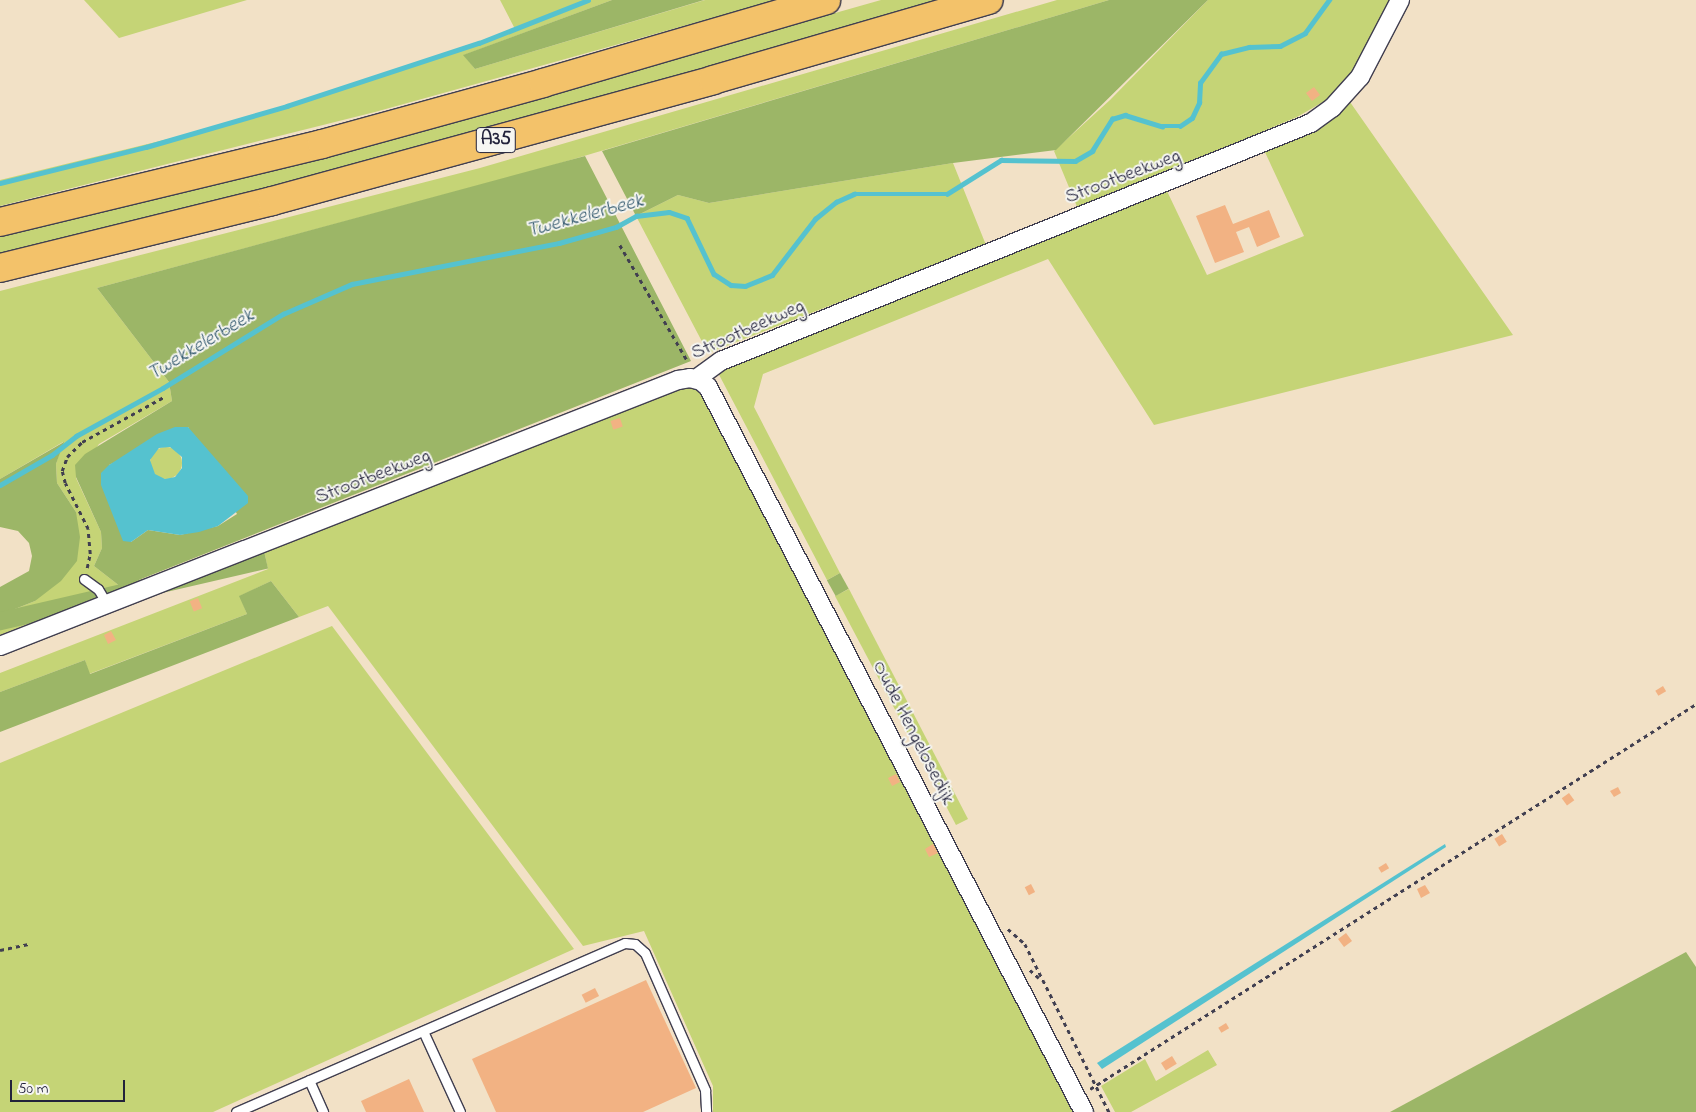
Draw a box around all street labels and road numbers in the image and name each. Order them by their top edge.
road number: A35 [475,124,517,156]
street label: Strootbeekweg [1062,144,1184,210]
street label: Strootbeekweg [688,294,808,366]
street label: Strootbeekweg [312,444,434,510]
street label: Oude Hengelosedijk [866,657,960,809]

